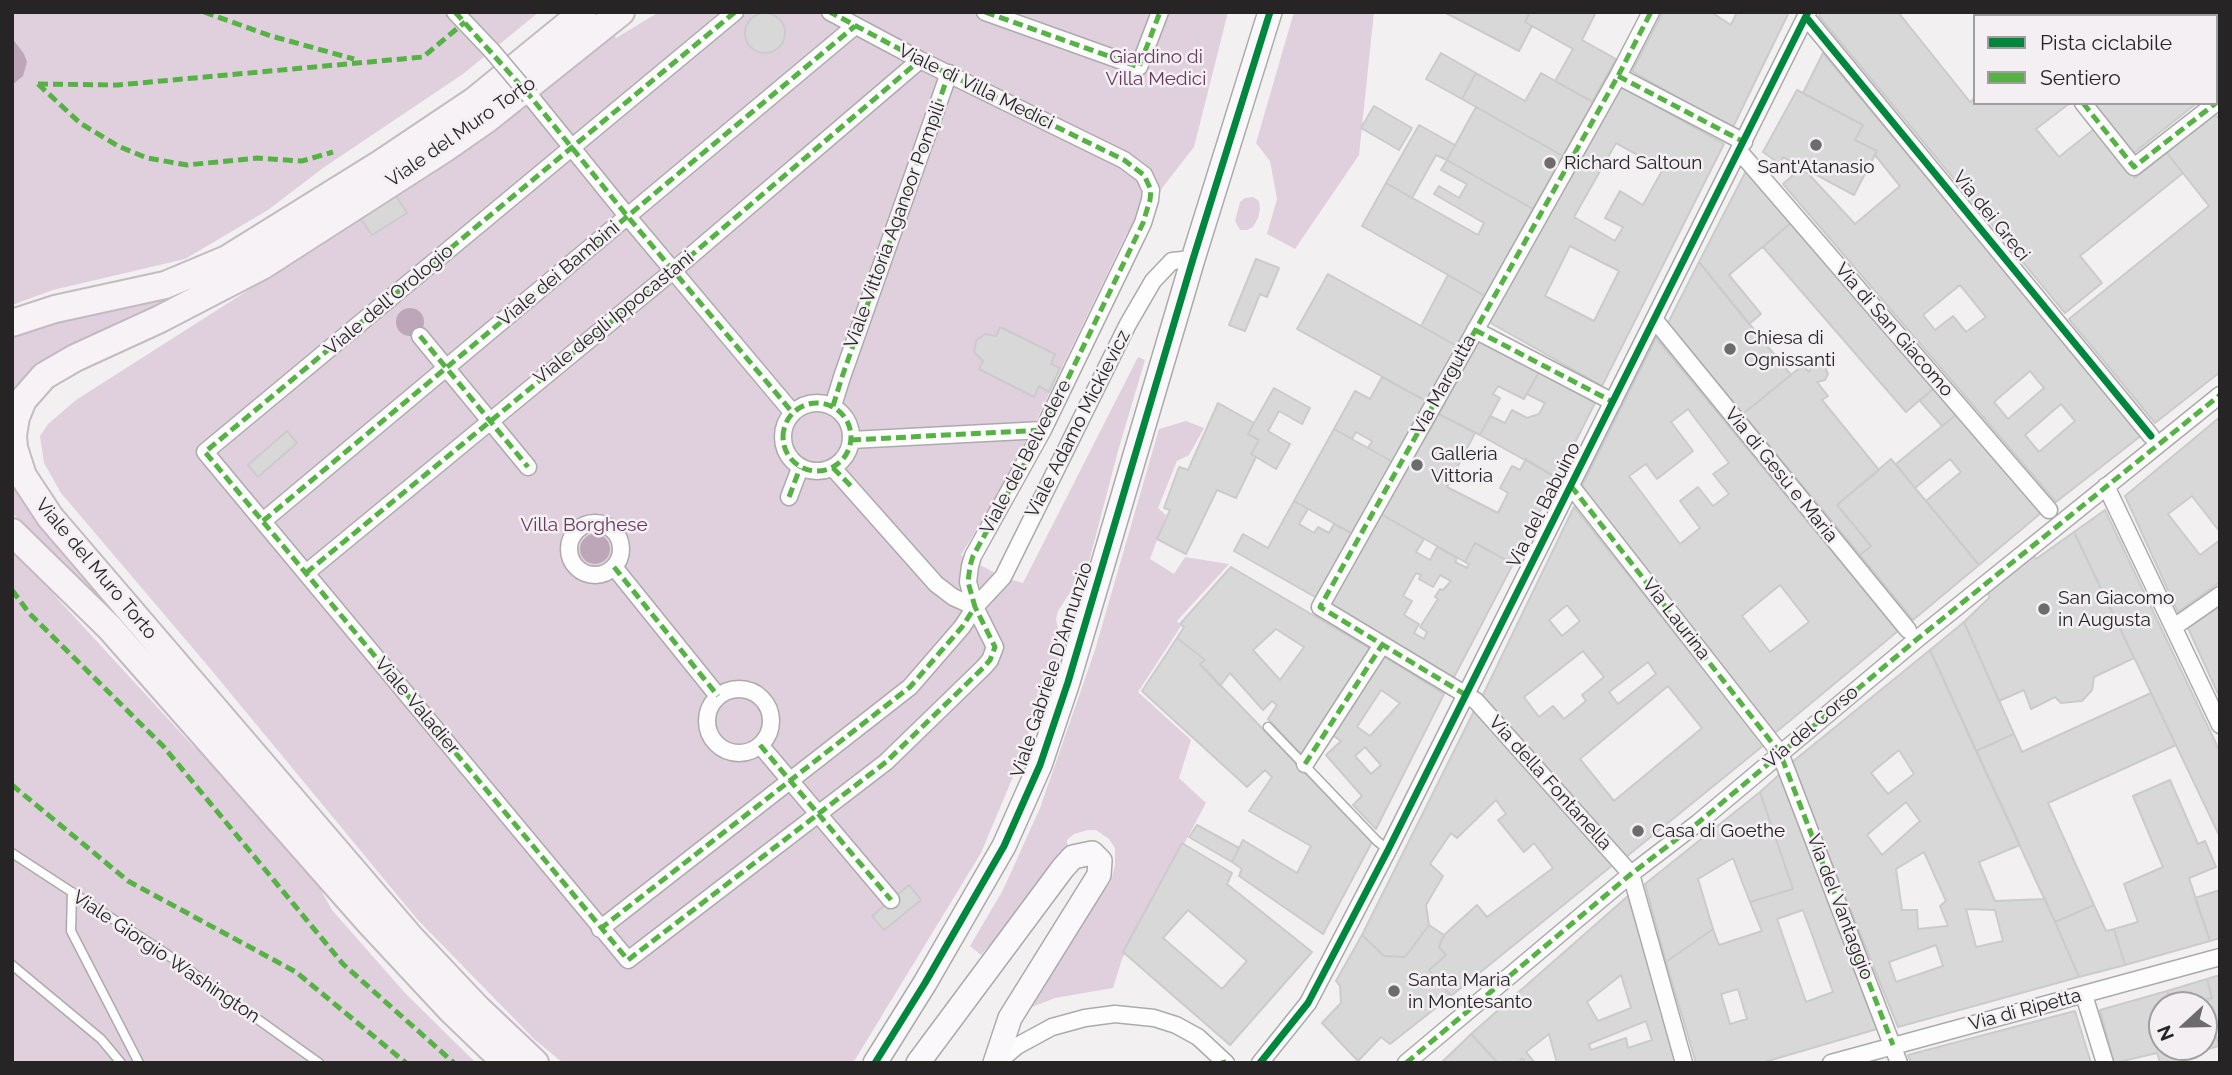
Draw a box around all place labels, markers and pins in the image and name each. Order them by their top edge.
marker: Sant'Atanasio [1808,137,1824,153]
place label: Richard Saltoun [1564,152,1702,174]
marker: Richard Saltoun [1542,155,1558,171]
place label: Sant'Atanasio [1758,156,1874,178]
place label: Chiesa di Ognissanti [1744,327,1835,371]
marker: Chiesa di Ognissanti [1722,341,1738,357]
place label: Galleria Vittoria [1431,443,1498,487]
marker: Galleria Vittoria [1409,457,1425,473]
place label: San Giacomo in Augusta [2058,587,2174,631]
marker: San Giacomo in Augusta [2036,601,2052,617]
place label: Casa di Goethe [1652,820,1785,842]
marker: Casa di Goethe [1630,823,1646,839]
place label: Santa Maria in Montesanto [1408,969,1532,1013]
marker: Santa Maria in Montesanto [1386,983,1402,999]

